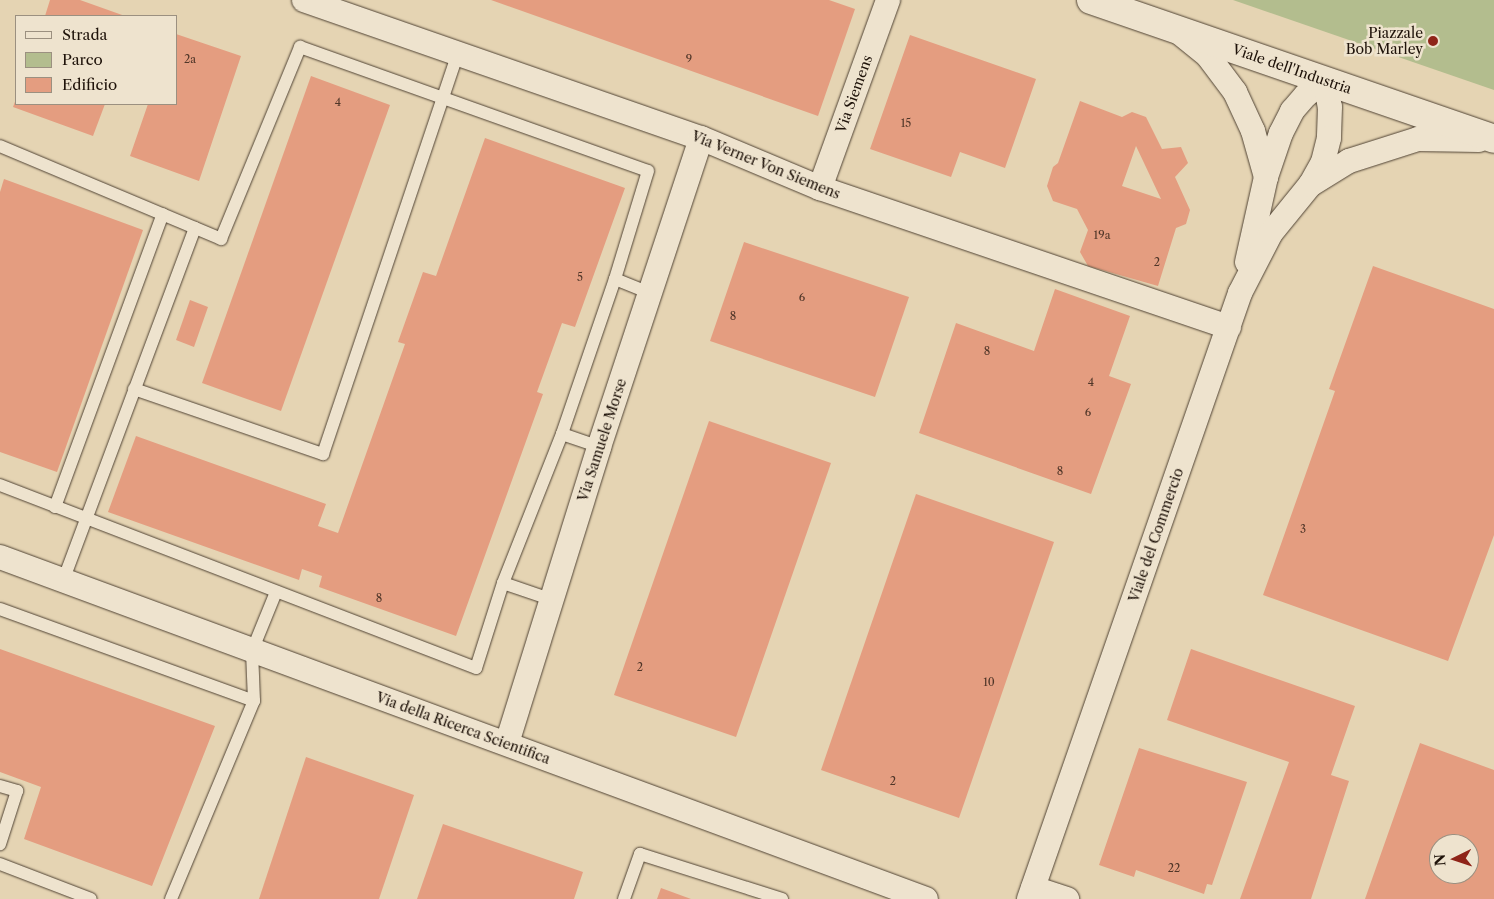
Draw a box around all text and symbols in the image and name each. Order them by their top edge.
legend [15,15,178,105]
text: Strada [62,25,108,44]
place label: Piazzale Bob Marley [1346,25,1423,58]
marker: Piazzale Bob Marley [1427,35,1439,47]
street label: Viale dell'Industria [1230,41,1354,97]
text: Parco [62,50,103,69]
house number: 2a [184,52,196,66]
house number: 9 [686,52,692,66]
street label: Via Siemens [832,53,876,135]
text: Edificio [62,75,117,94]
house number: 4 [335,95,341,109]
house number: 15 [901,116,911,130]
street label: Via Verner Von Siemens [688,127,844,203]
house number: 19a [1094,228,1110,242]
house number: 2 [1154,255,1160,269]
house number: 5 [577,270,583,284]
house number: 6 [799,290,805,304]
house number: 8 [730,309,736,323]
house number: 8 [984,344,990,358]
house number: 4 [1088,375,1094,389]
street label: Via Samuele Morse [574,376,630,504]
house number: 6 [1085,405,1091,419]
house number: 8 [1057,464,1063,478]
street label: Viale del Commercio [1125,466,1187,604]
house number: 3 [1300,522,1306,536]
house number: 8 [376,591,382,605]
house number: 2 [637,660,643,674]
house number: 10 [983,675,995,689]
street label: Via della Ricerca Scientifica [373,689,553,767]
house number: 2 [890,774,896,788]
north arrow [1429,834,1479,884]
text: N [1431,853,1449,867]
house number: 22 [1168,861,1180,875]

